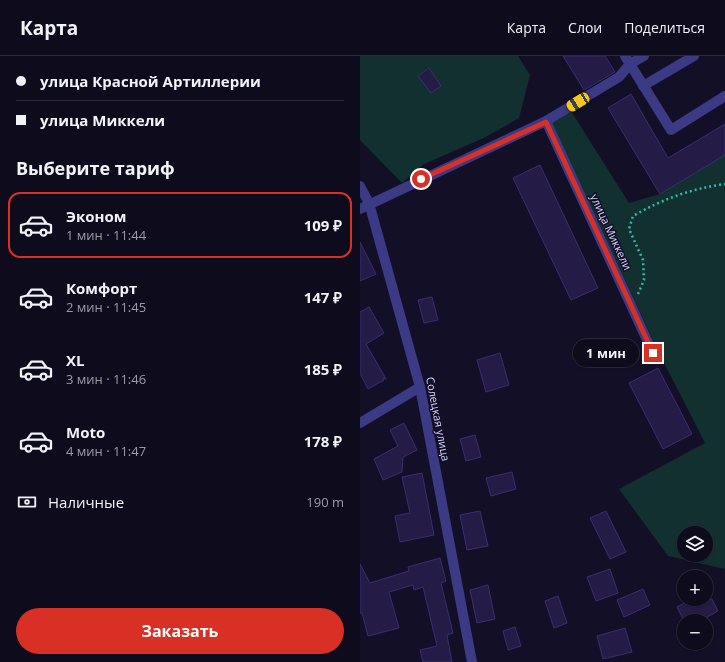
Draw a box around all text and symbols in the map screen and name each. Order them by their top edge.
text: Карта [20,15,78,41]
text: Карта [507,18,546,37]
text: Слои [568,18,602,37]
text: Поделиться [624,18,705,37]
text: улица Красной Артиллерии [40,71,261,91]
car [565,91,591,113]
text: улица Миккели [40,110,165,130]
text: Выберите тариф [16,156,175,180]
route start [412,170,430,188]
street label: улица Миккели [587,191,636,272]
text: Эконом [66,206,126,226]
icon: car [18,207,54,243]
text: 109 ₽ [304,215,342,235]
text: 1 мин · 11:44 [66,226,146,244]
text: Комфорт [66,278,137,298]
icon: car [18,279,54,315]
text: 147 ₽ [304,287,342,307]
text: 2 мин · 11:45 [66,298,146,316]
callout: 1 мин [573,339,639,367]
text: 1 мин [586,344,626,362]
route end [644,344,662,362]
text: XL [66,350,84,370]
icon: car [18,351,54,387]
text: 185 ₽ [304,359,342,379]
text: 3 мин · 11:46 [66,370,146,388]
street label: Солецкая улица [423,376,454,462]
text: Moto [66,422,105,442]
icon: car [18,423,54,459]
text: 178 ₽ [304,431,342,451]
text: 4 мин · 11:47 [66,442,146,460]
icon: cash [16,491,38,513]
text: Наличные [48,492,124,512]
text: 190 m [306,493,344,511]
map controls [677,526,713,650]
button: layers [677,526,713,562]
button: + [677,570,713,606]
button: Заказать [16,608,344,654]
button: − [677,614,713,650]

